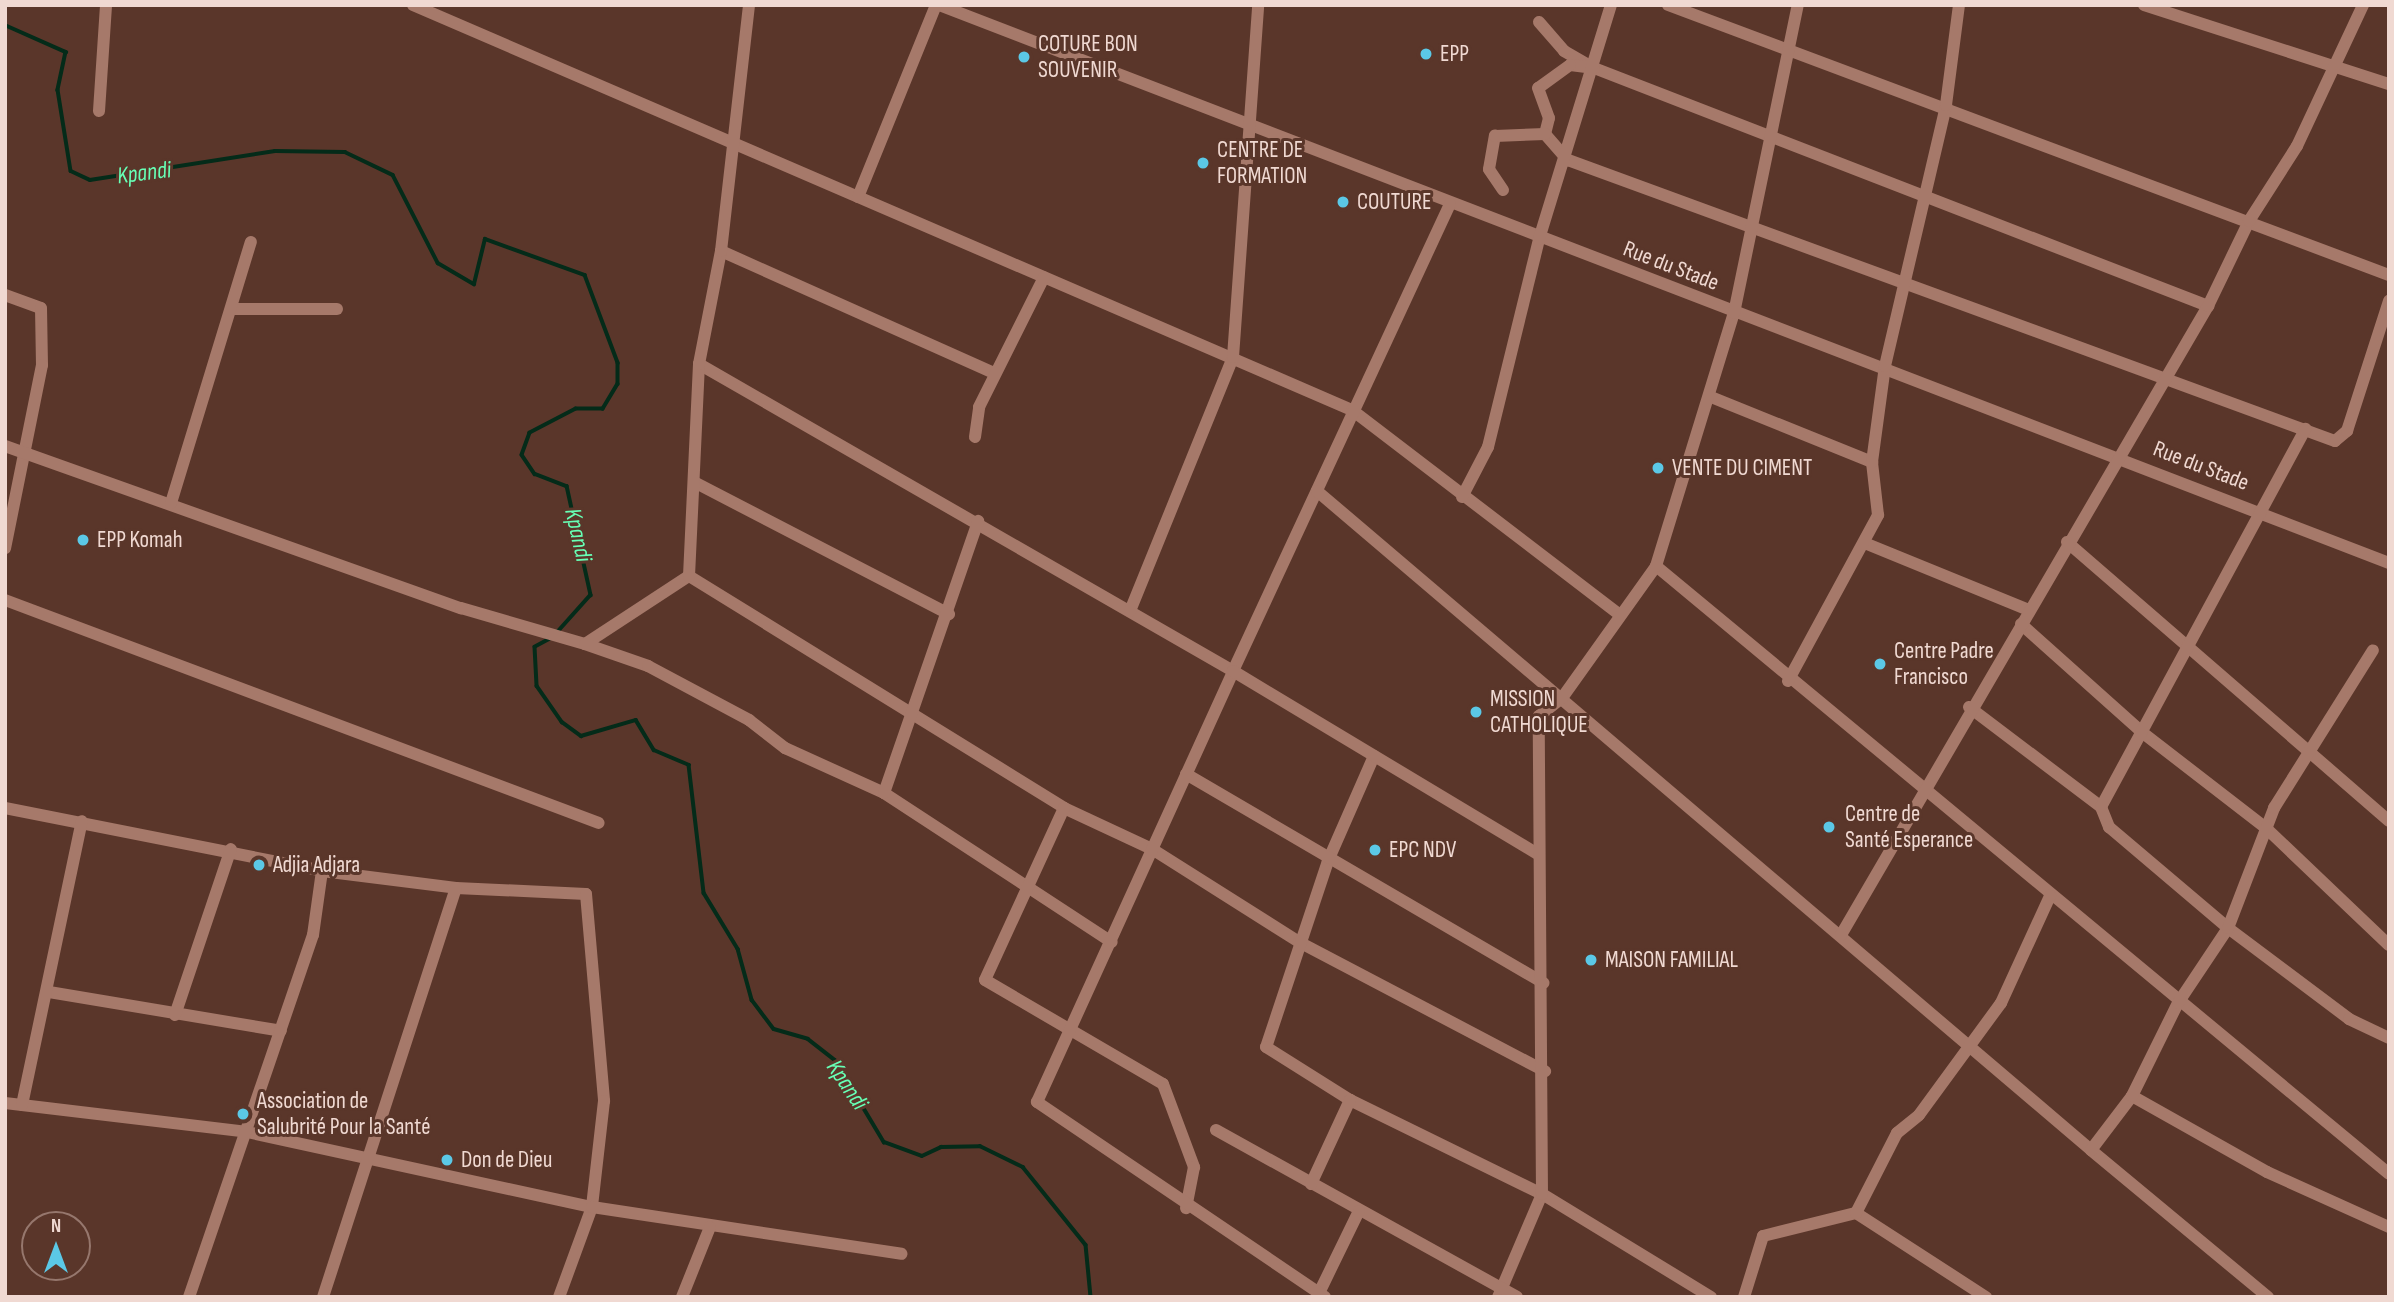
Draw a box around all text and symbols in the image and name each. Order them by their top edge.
place label: COTURE BON SOUVENIR [1038,30,1138,84]
place label: EPP [1440,40,1469,68]
marker: EPP [1418,46,1434,62]
marker: COTURE BON SOUVENIR [1016,49,1032,65]
place label: CENTRE DE FORMATION [1217,136,1307,190]
water label: Kpandi [115,155,173,191]
marker: CENTRE DE FORMATION [1195,155,1211,171]
place label: COUTURE [1357,188,1432,216]
marker: COUTURE [1335,194,1351,210]
street label: Rue du Stade [1619,235,1723,297]
street label: Rue du Stade [2149,435,2253,497]
place label: VENTE DU CIMENT [1672,454,1812,482]
marker: VENTE DU CIMENT [1650,460,1666,476]
water label: Kpandi [558,505,598,565]
place label: EPP Komah [97,526,183,554]
marker: EPP Komah [75,532,91,548]
place label: Centre Padre Francisco [1894,637,1994,691]
marker: Centre Padre Francisco [1872,656,1888,672]
place label: MISSION CATHOLIQUE [1490,685,1588,739]
marker: MISSION CATHOLIQUE [1468,704,1484,720]
place label: Centre de Santé Esperance [1845,800,1973,854]
marker: Centre de Santé Esperance [1819,817,1839,837]
place label: EPC NDV [1389,836,1456,864]
marker: EPC NDV [1367,842,1383,858]
place label: Adjia Adjara [273,851,360,879]
marker: Adjia Adjara [251,857,267,873]
place label: MAISON FAMILIAL [1605,946,1738,974]
marker: MAISON FAMILIAL [1583,952,1599,968]
water label: Kpandi [820,1054,874,1116]
place label: Association de Salubrité Pour la Santé [257,1087,430,1141]
marker: Association de Salubrité Pour la Santé [235,1106,251,1122]
place label: Don de Dieu [461,1146,552,1174]
marker: Don de Dieu [439,1152,455,1168]
north arrow [21,1211,91,1281]
text: N [51,1215,61,1238]

